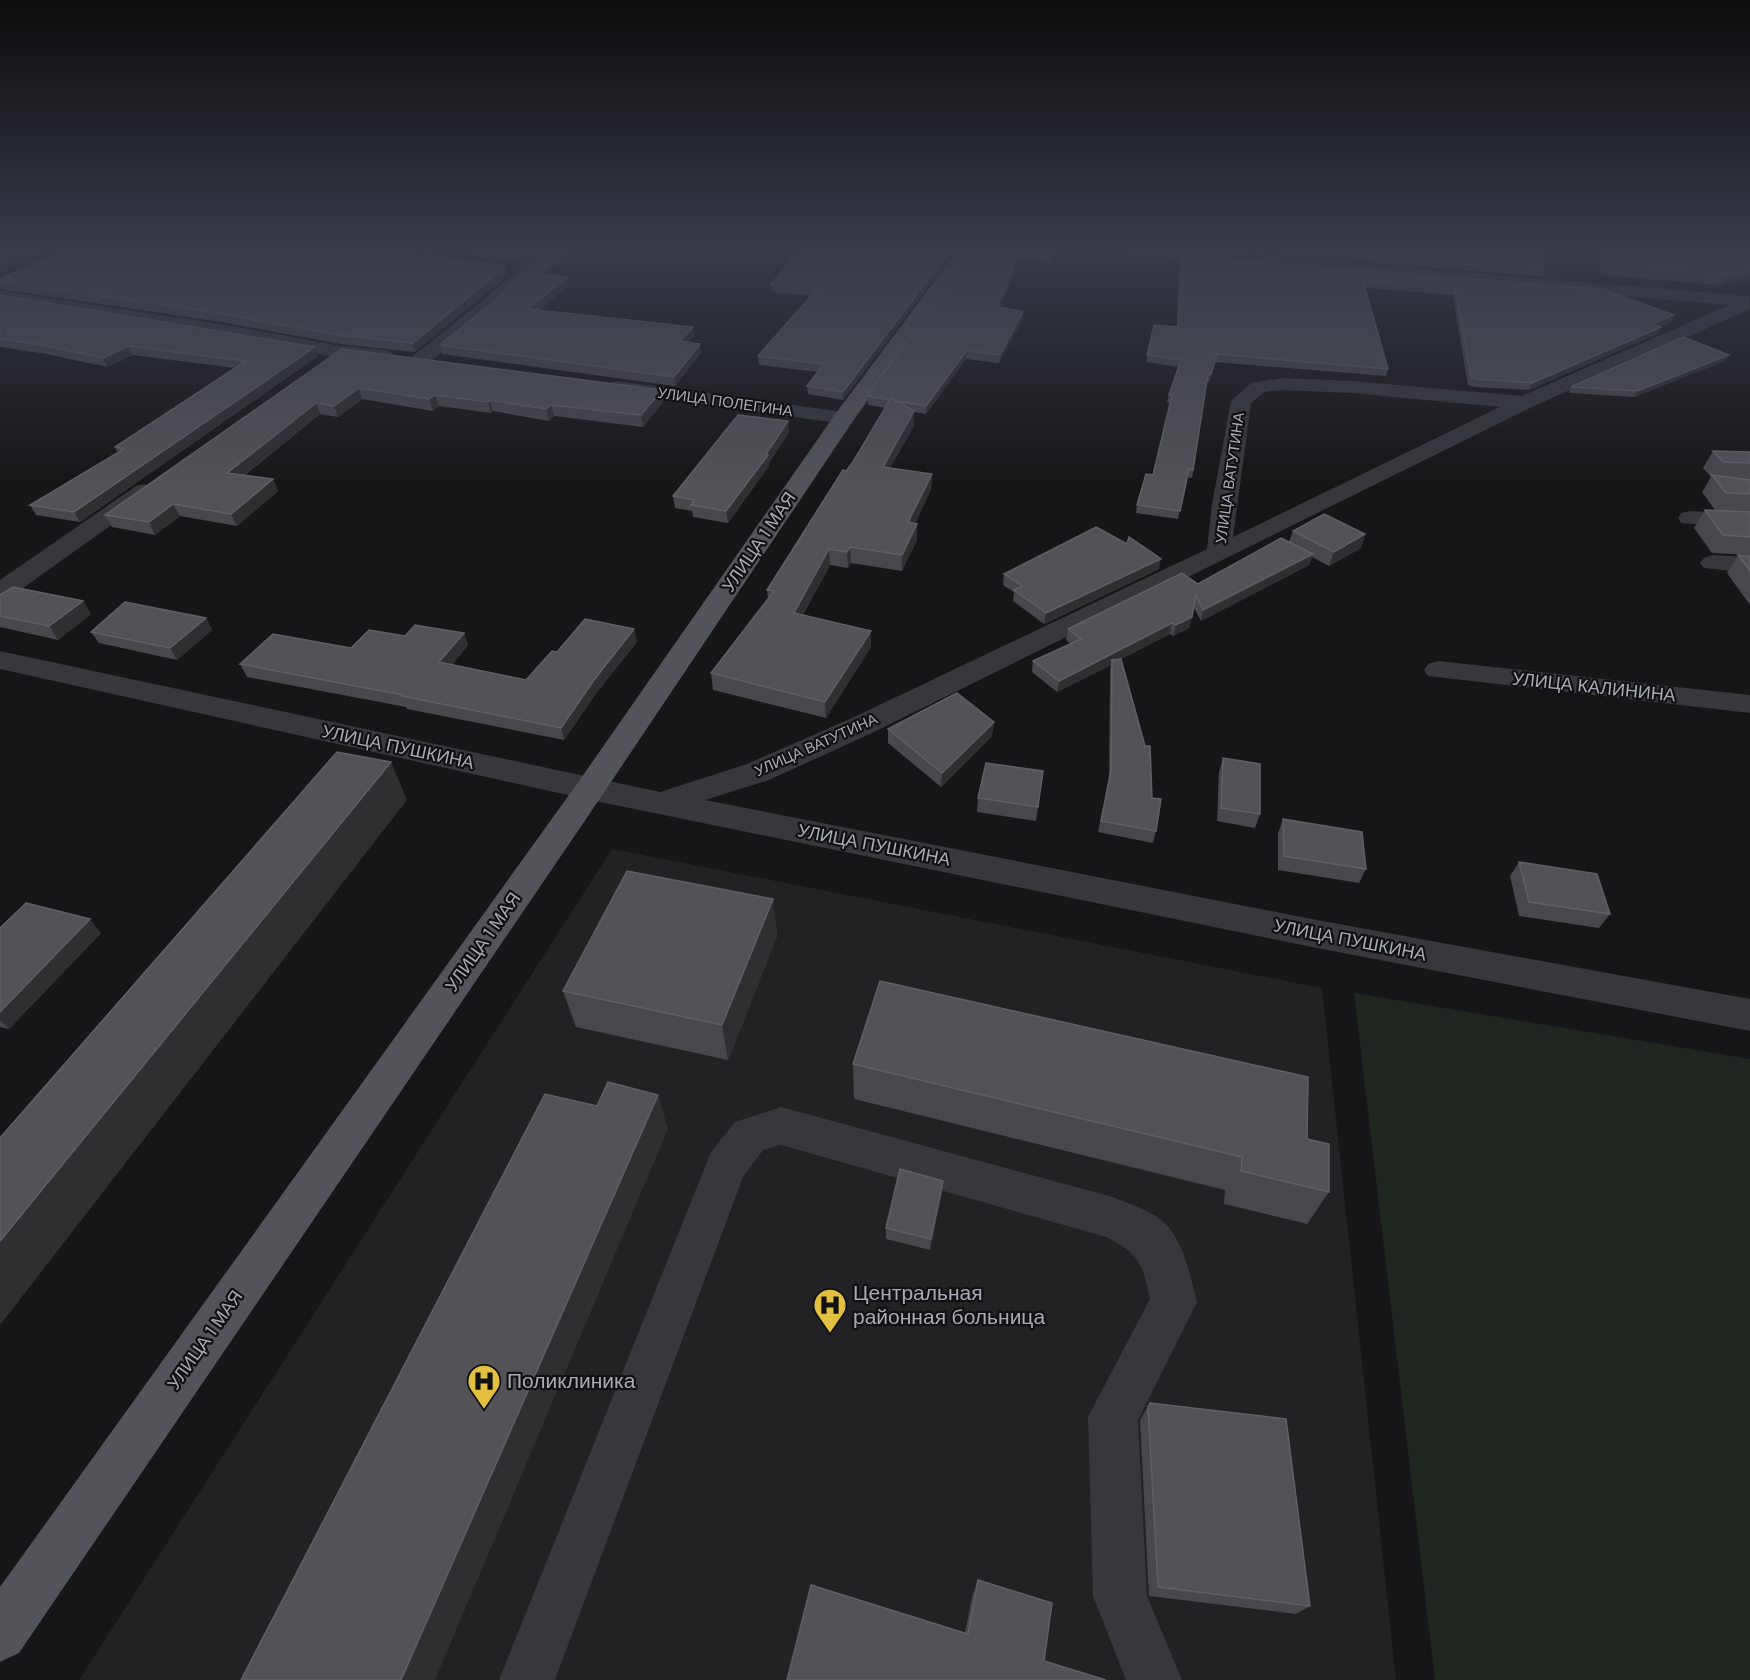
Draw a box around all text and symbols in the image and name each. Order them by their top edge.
street label: УЛИЦА ПОЛЕГИНА [656,383,794,421]
street label: УЛИЦА ВАТУТИНА [1211,411,1249,545]
street label: УЛИЦА 1 МАЯ [717,487,801,597]
street label: УЛИЦА КАЛИНИНА [1511,666,1677,708]
street label: УЛИЦА ВАТУТИНА [751,709,881,781]
street label: УЛИЦА ПУШКИНА [320,719,476,775]
street label: УЛИЦА ПУШКИНА [796,818,952,872]
street label: УЛИЦА 1 МАЯ [440,888,526,996]
street label: УЛИЦА ПУШКИНА [1272,913,1428,967]
place label: Центральная районная больница [853,1279,1045,1331]
street label: УЛИЦА 1 МАЯ [162,1286,248,1394]
hospital icon: Центральная районная больница [812,1287,848,1334]
hospital icon: Поликлиника [466,1363,502,1410]
place label: Поликлиника [507,1367,636,1395]

